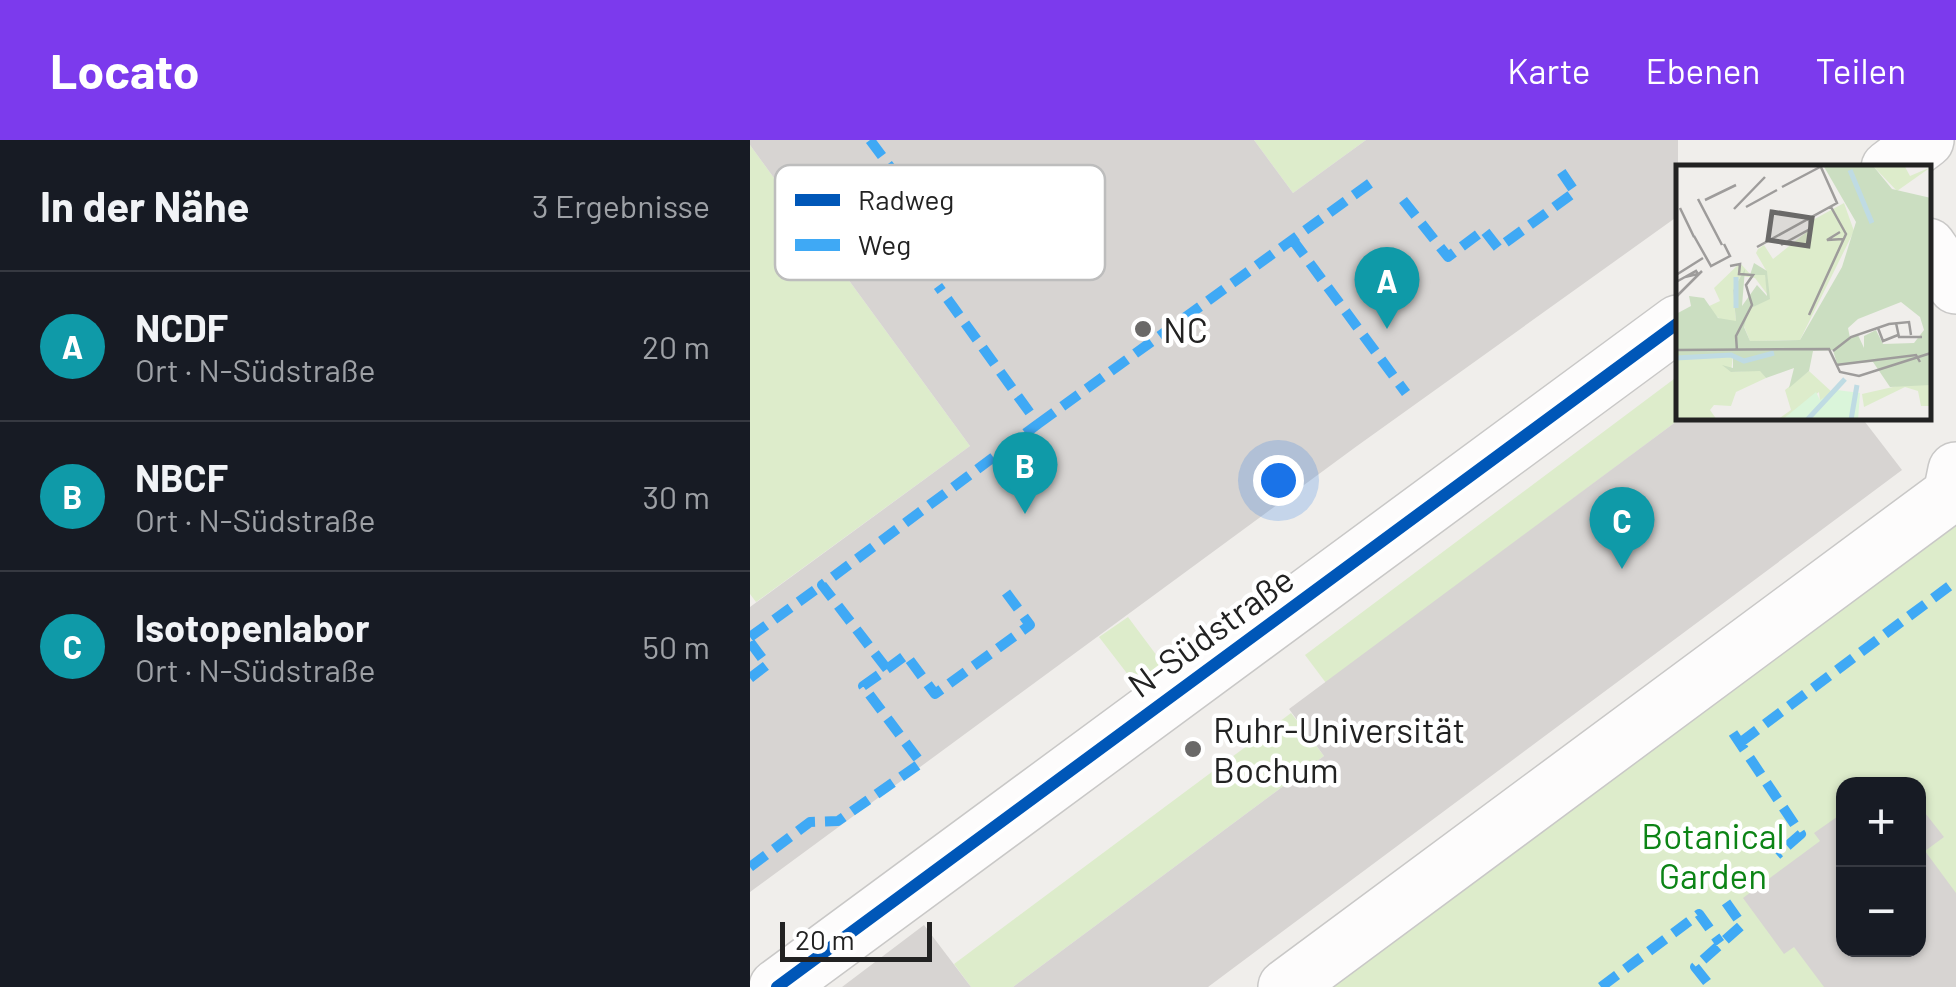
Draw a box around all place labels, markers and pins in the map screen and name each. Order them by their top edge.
pin: A [1354,246,1420,329]
place label: NC [1163,308,1208,350]
marker: NC [1132,318,1154,340]
pin: B [992,432,1058,514]
pin: C [1590,486,1654,569]
place label: Ruhr-Universität Bochum [1213,708,1465,790]
marker: Ruhr-Universität Bochum [1182,738,1204,760]

